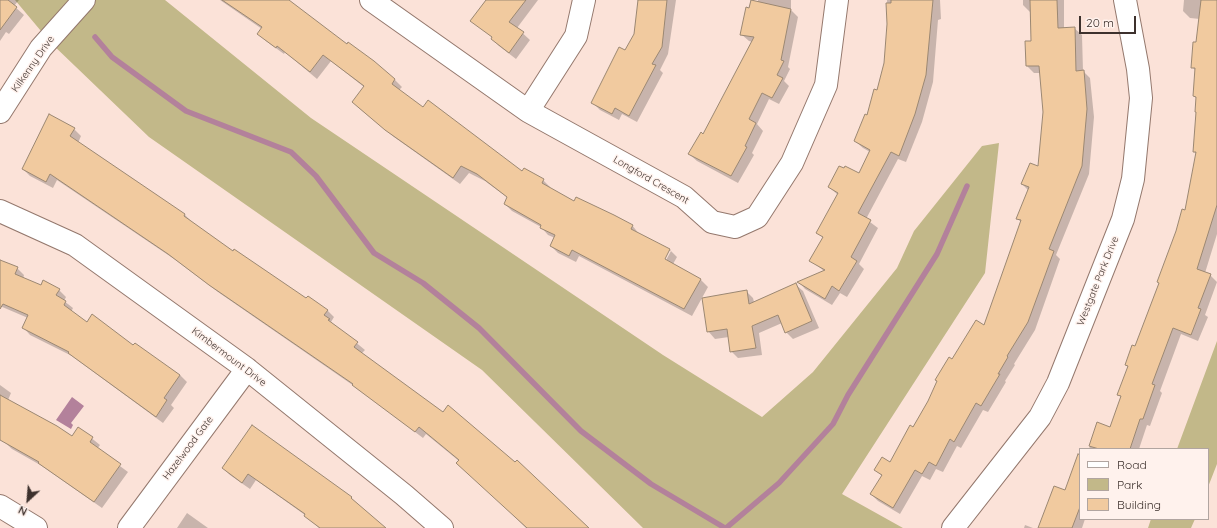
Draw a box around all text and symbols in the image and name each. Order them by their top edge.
scale bar [1081,8,1138,34]
text: 20 m [1086,15,1114,30]
street label: Kilkenny Drive [9,34,57,94]
street label: Longford Crescent [611,153,691,207]
street label: Westgate Park Drive [1075,235,1121,327]
street label: Kimbermount Drive [189,325,269,389]
street label: Hazelwood Gate [160,414,216,482]
legend [1079,448,1209,520]
text: Road [1117,457,1147,472]
text: Park [1117,477,1142,492]
north arrow [8,480,48,520]
text: Building [1117,497,1161,512]
text: N [16,503,29,519]

